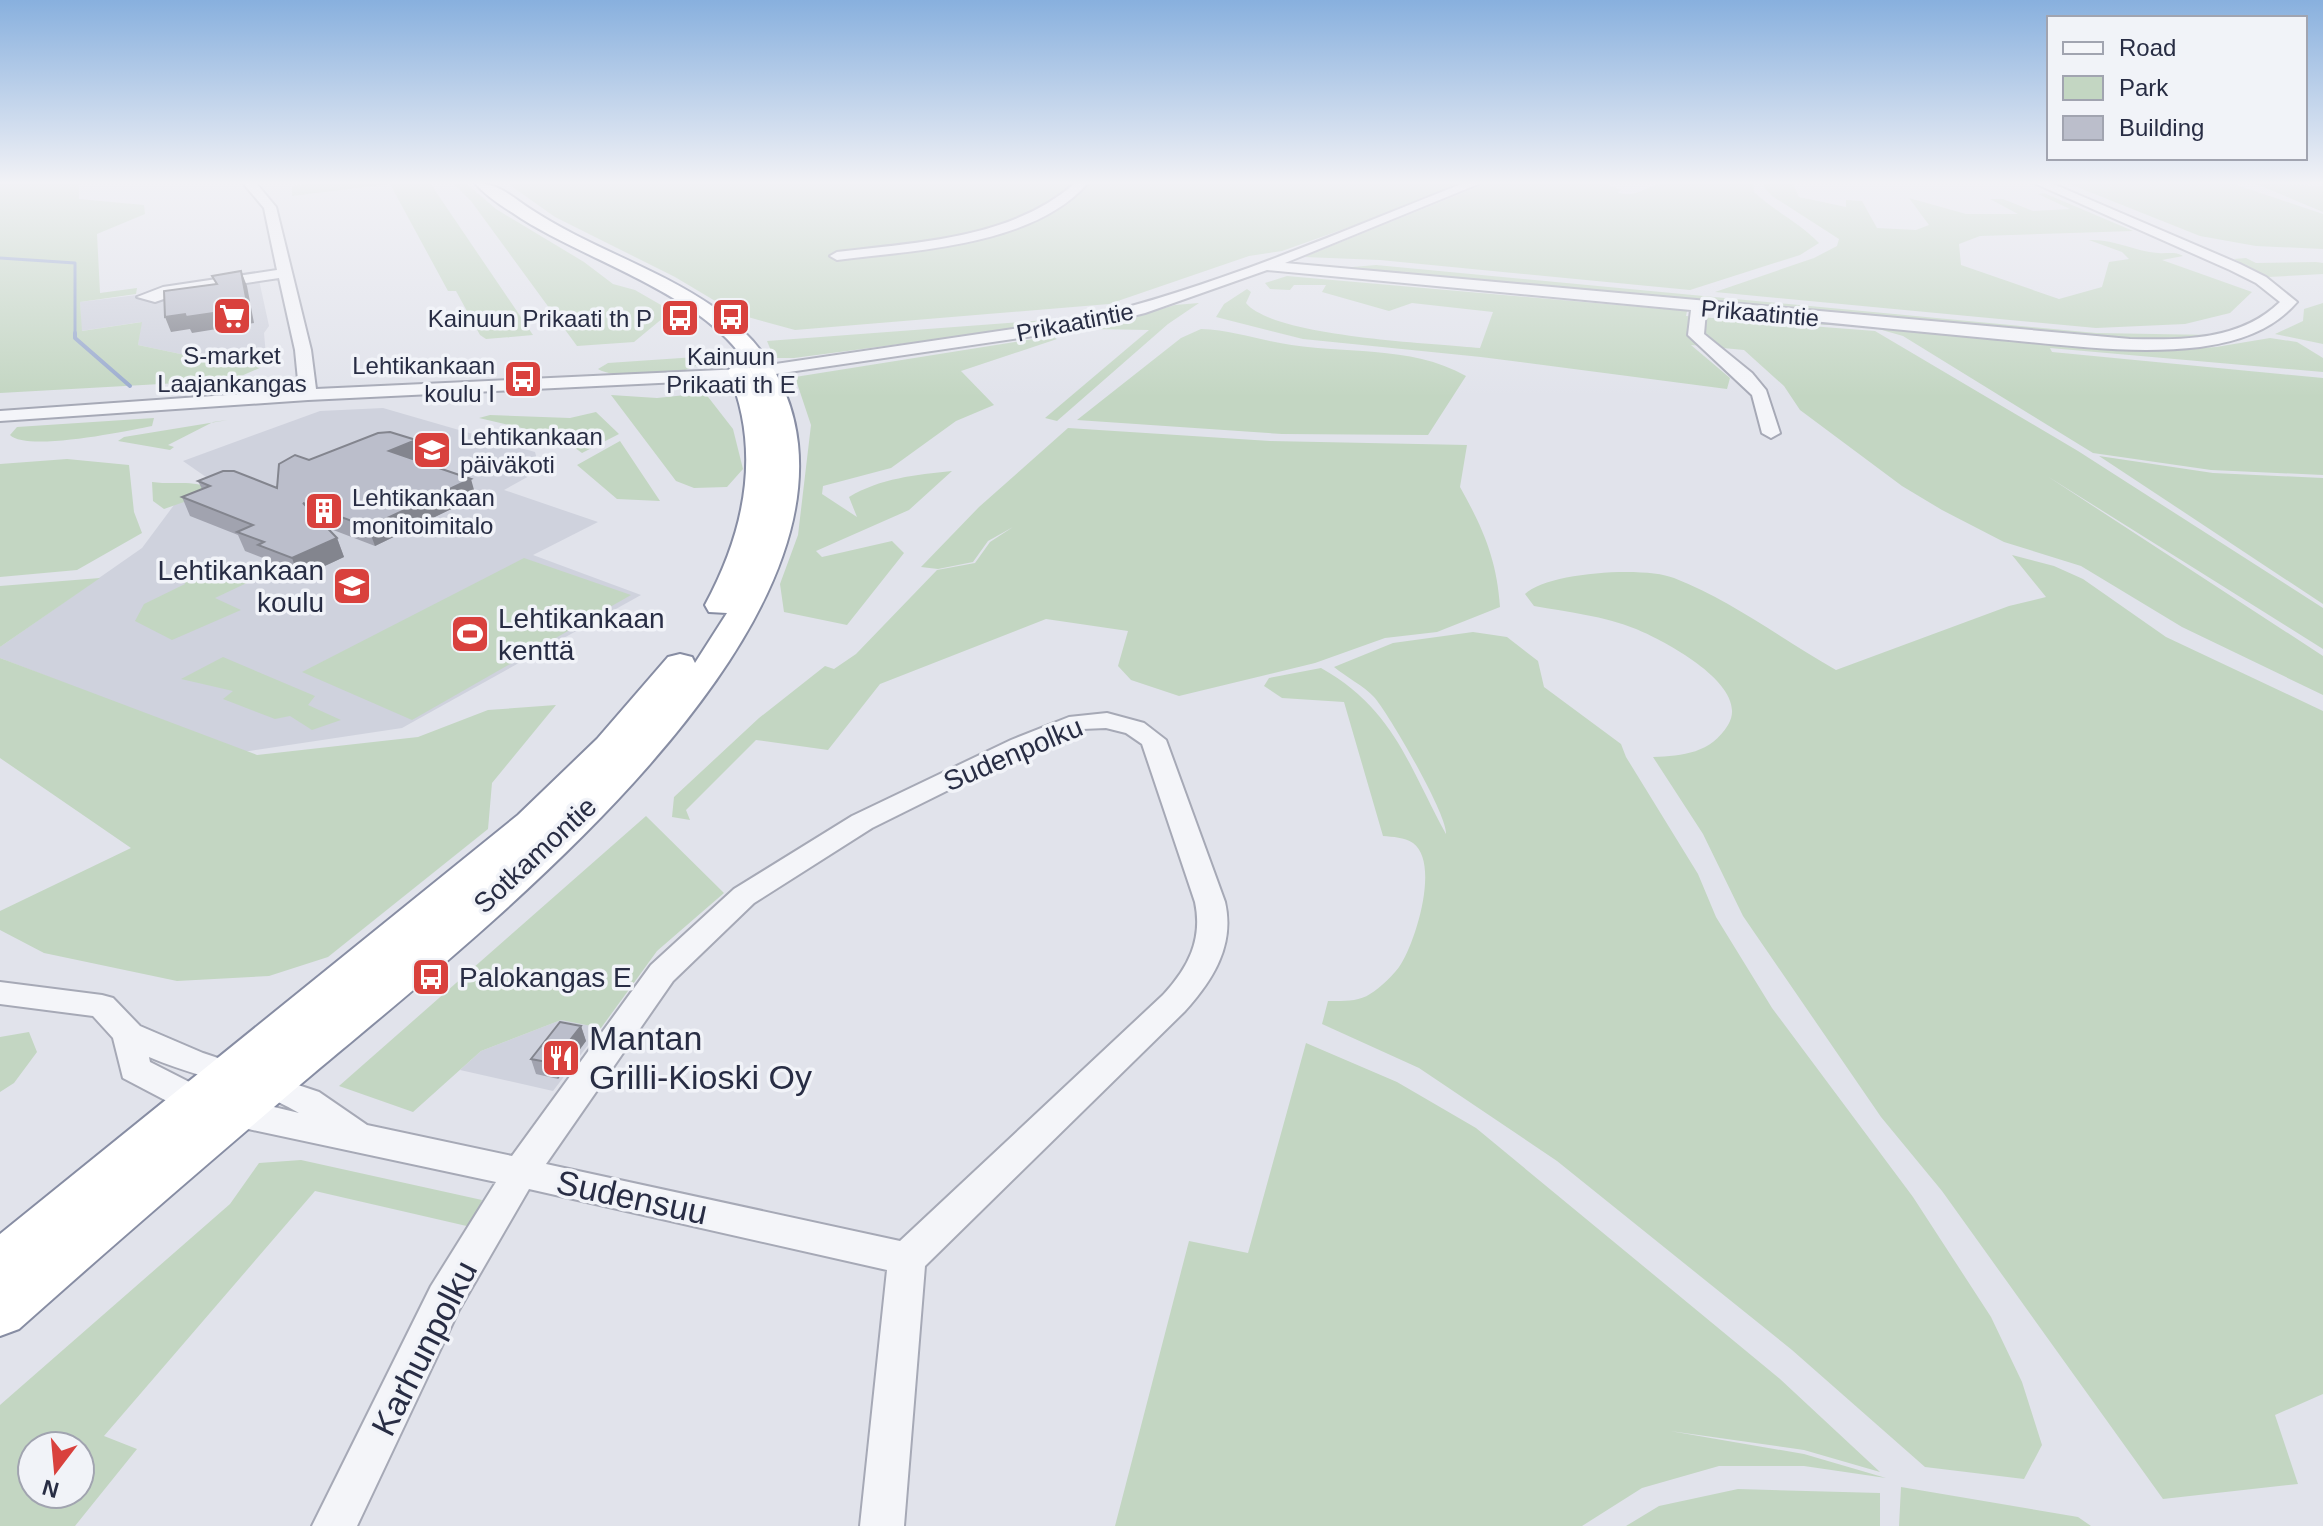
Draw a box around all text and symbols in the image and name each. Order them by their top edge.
legend [2047,16,2307,160]
text: Road [2119,34,2176,61]
text: Park [2119,74,2169,101]
text: Building [2119,114,2204,141]
street label: Prikaatintie [1700,294,1820,332]
supermarket icon: S-market Laajankangas [211,295,253,337]
bus stop icon: Kainuun Prikaati th E [710,296,752,338]
bus stop icon: Kainuun Prikaati th P [659,297,701,339]
street label: Prikaatintie [1014,297,1136,347]
place label: Kainuun Prikaati th P [428,305,652,332]
place label: S-market Laajankangas [157,342,307,397]
place label: Kainuun Prikaati th E [666,343,796,398]
place label: Lehtikankaan koulu I [352,352,495,407]
bus stop icon: Lehtikankaan koulu I [502,358,544,400]
place label: Lehtikankaan päiväkoti [460,423,603,478]
school or university icon: Lehtikankaan päiväkoti [411,429,453,471]
place label: Lehtikankaan monitoimitalo [352,484,495,539]
building icon: Lehtikankaan monitoimitalo [303,490,345,532]
place label: Lehtikankaan koulu [157,555,324,618]
school or university icon: Lehtikankaan koulu [331,565,373,607]
place label: Lehtikankaan kenttä [498,603,665,666]
sports icon: Lehtikankaan kenttä [449,613,491,655]
street label: Sudenpolku [939,711,1087,797]
street label: Sotkamontie [468,791,602,919]
bus stop icon: Palokangas E [410,956,452,998]
place label: Palokangas E [459,962,632,993]
place label: Mantan Grilli-Kioski Oy [589,1019,812,1096]
restaurant icon: Mantan Grilli-Kioski Oy [540,1037,582,1079]
street label: Sudensuu [553,1162,711,1232]
street label: Karhunpolku [364,1254,484,1442]
north arrow [16,1430,96,1510]
text: N [40,1475,62,1503]

